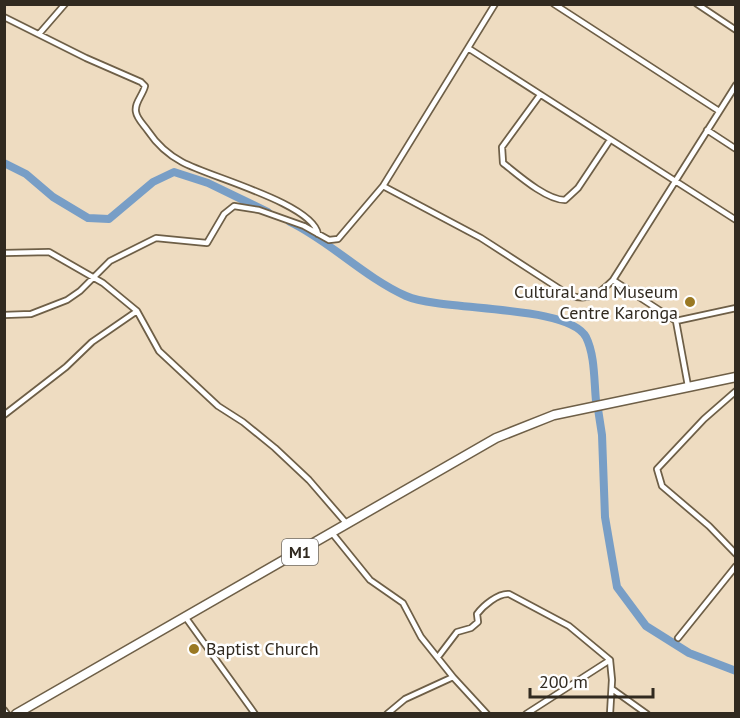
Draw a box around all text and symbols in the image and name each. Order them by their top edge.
place label: Cultural and Museum Centre Karonga [514,280,678,324]
marker: Cultural and Museum Centre Karonga [683,295,697,309]
road number: M1 [282,539,318,565]
place label: Baptist Church [206,637,319,660]
marker: Baptist Church [187,642,201,656]
scale bar [530,661,653,699]
text: 200 m [539,670,588,693]

